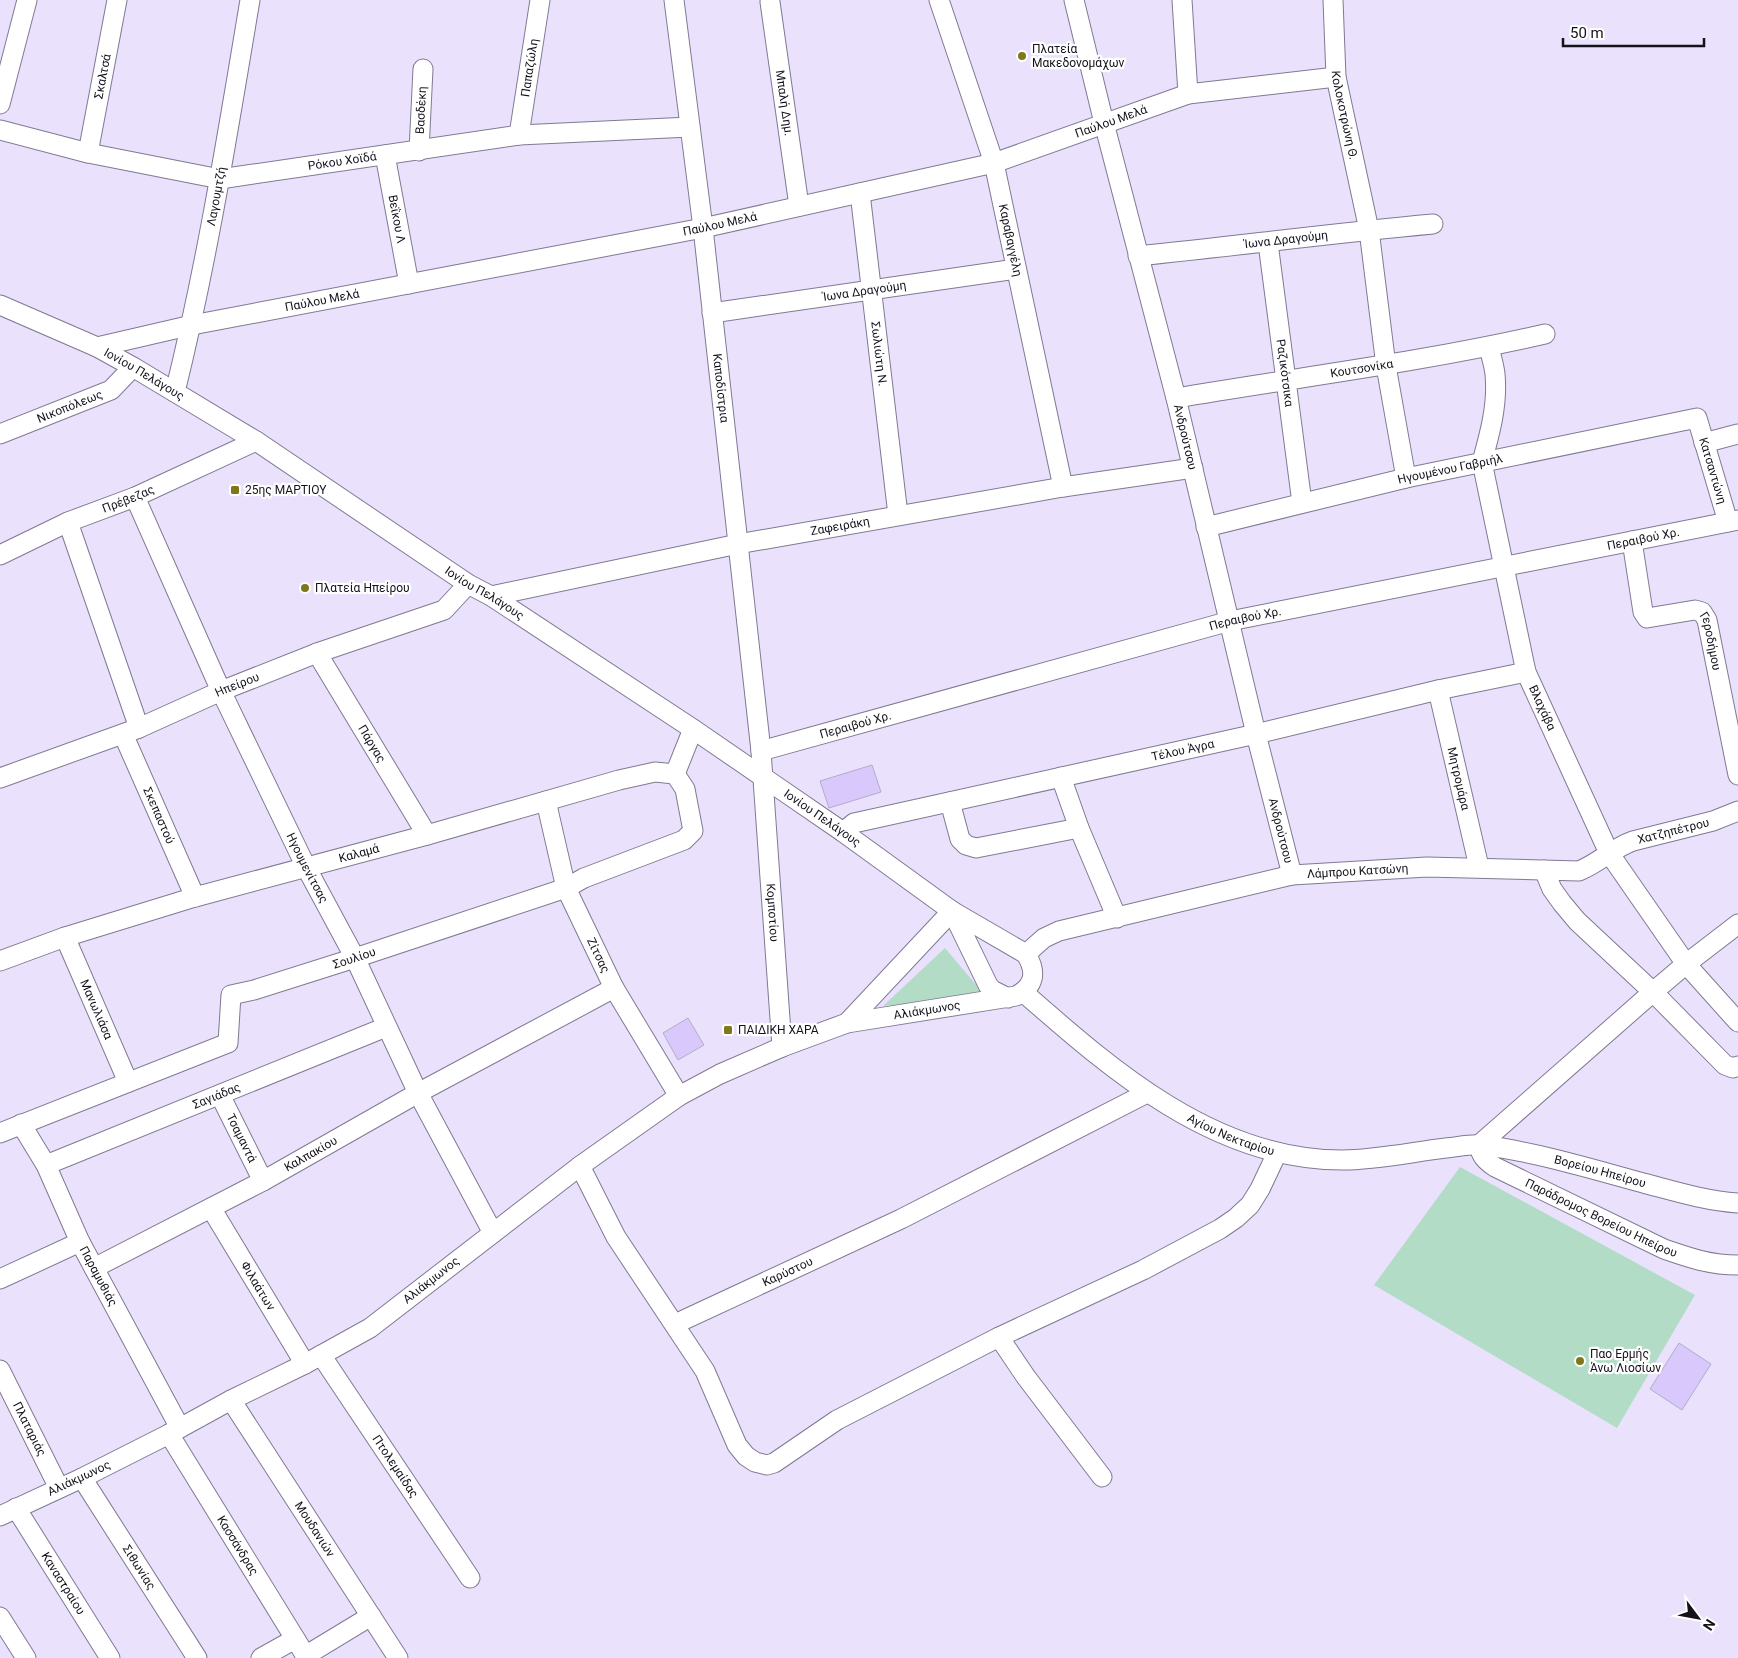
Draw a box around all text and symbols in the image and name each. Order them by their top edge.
scale bar [1563,15,1704,47]
text: 50 m [1570,24,1604,42]
street label: Παπαζώλη [518,38,541,98]
place label: Πλατεία Μακεδονομάχων [1032,42,1125,70]
marker: Πλατεία Μακεδονομάχων [1016,50,1028,62]
street label: Σκαλτσά [91,53,114,100]
street label: Μπαλή Δημ. [773,69,796,137]
street label: Κολοκοτρώνη Θ. [1329,70,1361,161]
street label: Βασδέκη [413,86,429,134]
street label: Παύλου Μελά [1073,102,1149,141]
street label: Ρόκου Χοϊδά [307,149,378,173]
street label: Λαγουμτζή [204,166,229,227]
street label: Βεΐκου Λ [386,194,408,244]
street label: Καραβαγγέλη [996,203,1025,278]
street label: Παύλου Μελά [682,209,758,239]
street label: Ίωνα Δραγούμη [1242,228,1329,251]
street label: Ίωνα Δραγούμη [821,278,907,304]
street label: Παύλου Μελά [284,286,361,314]
street label: Σωλιώτη Ν. [868,321,890,387]
street label: Ραζικότσικα [1274,338,1296,408]
street label: Ιονίου Πελάγους [102,345,187,403]
street label: Καποδίστρια [710,353,732,424]
street label: Κουτσονίκα [1329,356,1394,380]
street label: Νικοπόλεως [35,387,105,426]
street label: Ανδρούτσου [1171,403,1200,471]
street label: Κατσαντώνη [1696,436,1729,506]
street label: Ηγουμένου Γαβριήλ [1396,451,1504,487]
street label: Πρέβεζας [100,482,156,516]
place label: 25ης ΜΑΡΤΙΟΥ [245,483,327,497]
marker: 25ης ΜΑΡΤΙΟΥ [229,484,241,496]
street label: Ζαφειράκη [809,514,871,538]
street label: Περαιβού Χρ. [1606,525,1681,553]
street label: Ιονίου Πελάγους [442,563,527,623]
place label: Πλατεία Ηπείρου [315,581,410,595]
marker: Πλατεία Ηπείρου [299,582,311,594]
street label: Περαιβού Χρ. [1207,604,1282,633]
street label: Γεροδήμου [1697,609,1724,672]
street label: Ηπείρου [213,670,261,700]
street label: Βλαχάβα [1526,683,1559,733]
street label: Περαιβού Χρ. [818,708,893,741]
street label: Πάργας [355,722,389,765]
street label: Τέλου Άγρα [1150,736,1216,764]
street label: Μητρομάρα [1444,746,1473,812]
street label: Σκεπαστού [140,785,178,846]
street label: Ιονίου Πελάγους [781,787,864,850]
street label: Ανδρούτσου [1266,797,1296,865]
street label: Χατζηπέτρου [1636,815,1711,847]
street label: Ηγουμενίτσας [284,830,331,905]
street label: Καλαμά [337,841,381,865]
street label: Λάμπρου Κατσώνη [1307,861,1409,881]
street label: Κομποτίου [763,883,782,942]
street label: Ζίτσας [584,936,613,975]
street label: Σουλίου [331,945,378,972]
street label: Μανωλιάσα [77,977,116,1042]
street label: Αλιάκμωνος [893,998,961,1022]
place label: ΠΑΙΔΙΚΗ ΧΑΡΑ [738,1023,819,1037]
marker: ΠΑΙΔΙΚΗ ΧΑΡΑ [722,1024,734,1036]
street label: Σαγιάδας [191,1080,242,1112]
street label: Τσαμαντά [223,1111,260,1165]
street label: Αγίου Νεκταρίου [1185,1111,1276,1158]
street label: Καλπακίου [282,1133,340,1174]
street label: Βορείου Ηπείρου [1553,1152,1647,1190]
street label: Παράδρομος Βορείου Ηπείρου [1523,1176,1679,1260]
street label: Παραμυθιάς [77,1244,120,1309]
street label: Αλιάκμωνος [400,1254,462,1306]
street label: Καρύστου [760,1254,815,1289]
street label: Φιλαάτων [238,1259,278,1313]
place label: Παο Ερμής Άνω Λιοσίων [1590,1347,1661,1375]
marker: Παο Ερμής Άνω Λιοσίων [1574,1355,1586,1367]
street label: Πλαταριάς [10,1400,49,1458]
street label: Πτολεμαίδας [370,1432,421,1500]
street label: Αλιάκμωνος [45,1457,113,1499]
street label: Μουδανιών [292,1499,338,1560]
street label: Κασσάνδρας [214,1513,261,1578]
street label: Σιθωνίας [120,1542,159,1592]
street label: Καναστραίου [39,1550,88,1617]
north arrow [1673,1593,1723,1643]
text: N [1700,1616,1718,1633]

